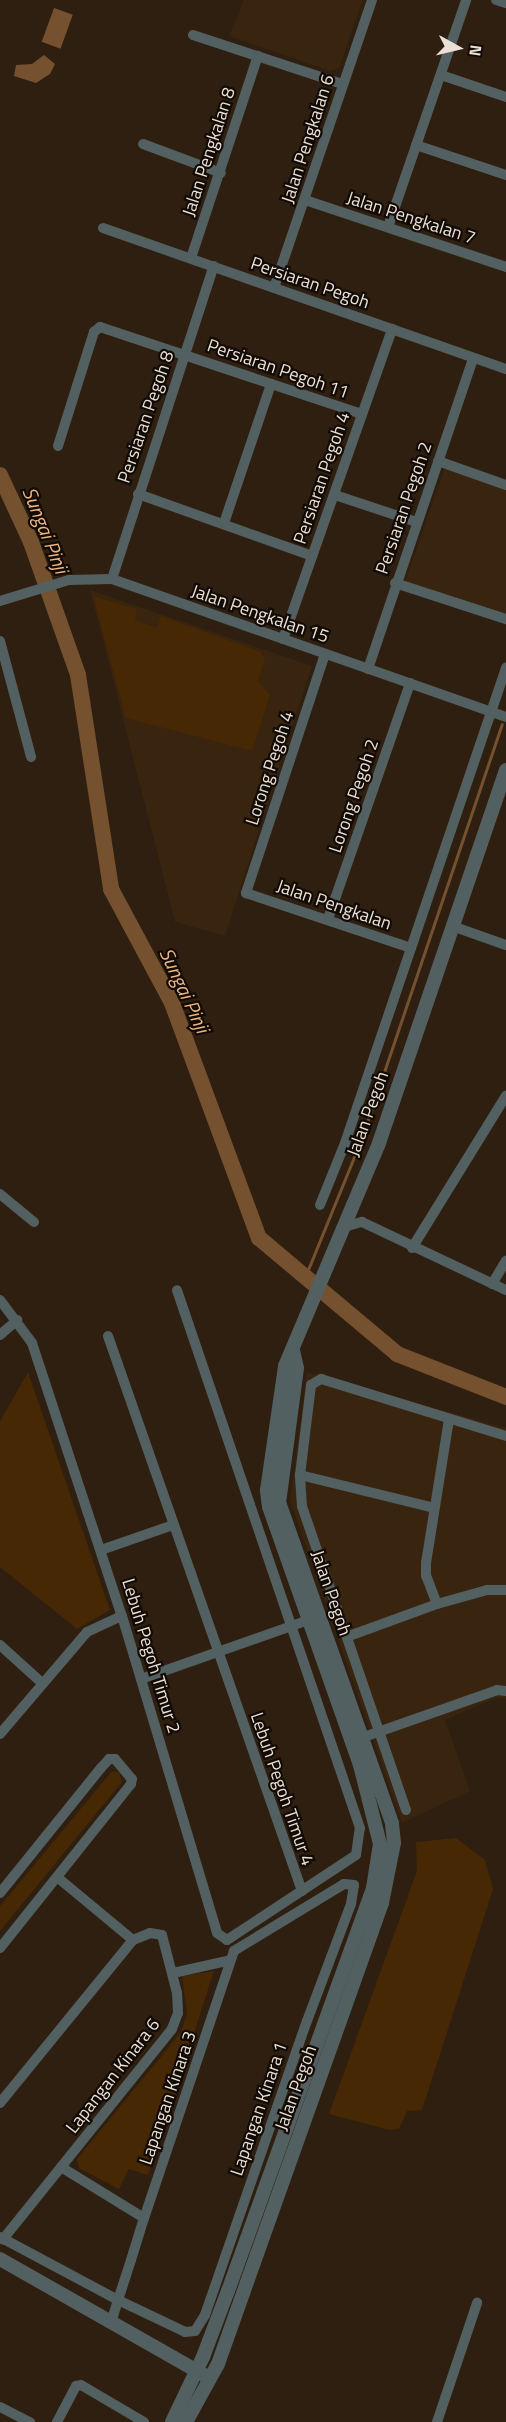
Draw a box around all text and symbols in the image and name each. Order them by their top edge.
north arrow [428,18,488,78]
text: N [463,43,488,58]
street label: Jalan Pengkalan 6 [277,72,339,206]
street label: Jalan Pengkalan 8 [178,85,240,219]
street label: Jalan Pengkalan 7 [344,187,478,249]
street label: Persiaran Pegoh [248,253,372,313]
street label: Persiaran Pegoh 11 [204,335,352,403]
street label: Persiaran Pegoh 8 [113,348,179,486]
street label: Persiaran Pegoh 4 [289,409,355,547]
street label: Persiaran Pegoh 2 [371,439,437,577]
water label: Sungai Pinji [18,483,74,577]
street label: Jalan Pengkalan 15 [188,580,332,648]
street label: Lorong Pegoh 4 [241,708,299,828]
street label: Lorong Pegoh 2 [324,736,384,856]
street label: Jalan Pengkalan [274,875,394,935]
water label: Sungai Pinji [155,944,215,1036]
street label: Jalan Pegoh [343,1068,393,1160]
street label: Jalan Pegoh [306,1547,356,1639]
street label: Lebuh Pegoh Timur 2 [117,1576,185,1736]
street label: Lebuh Pegoh Timur 4 [246,1710,318,1868]
street label: Lapangan Kinara 6 [61,2014,165,2138]
street label: Lapangan Kinara 3 [135,2028,201,2168]
street label: Lapangan Kinara 1 [226,2039,292,2179]
street label: Jalan Pegoh [271,2042,321,2134]

